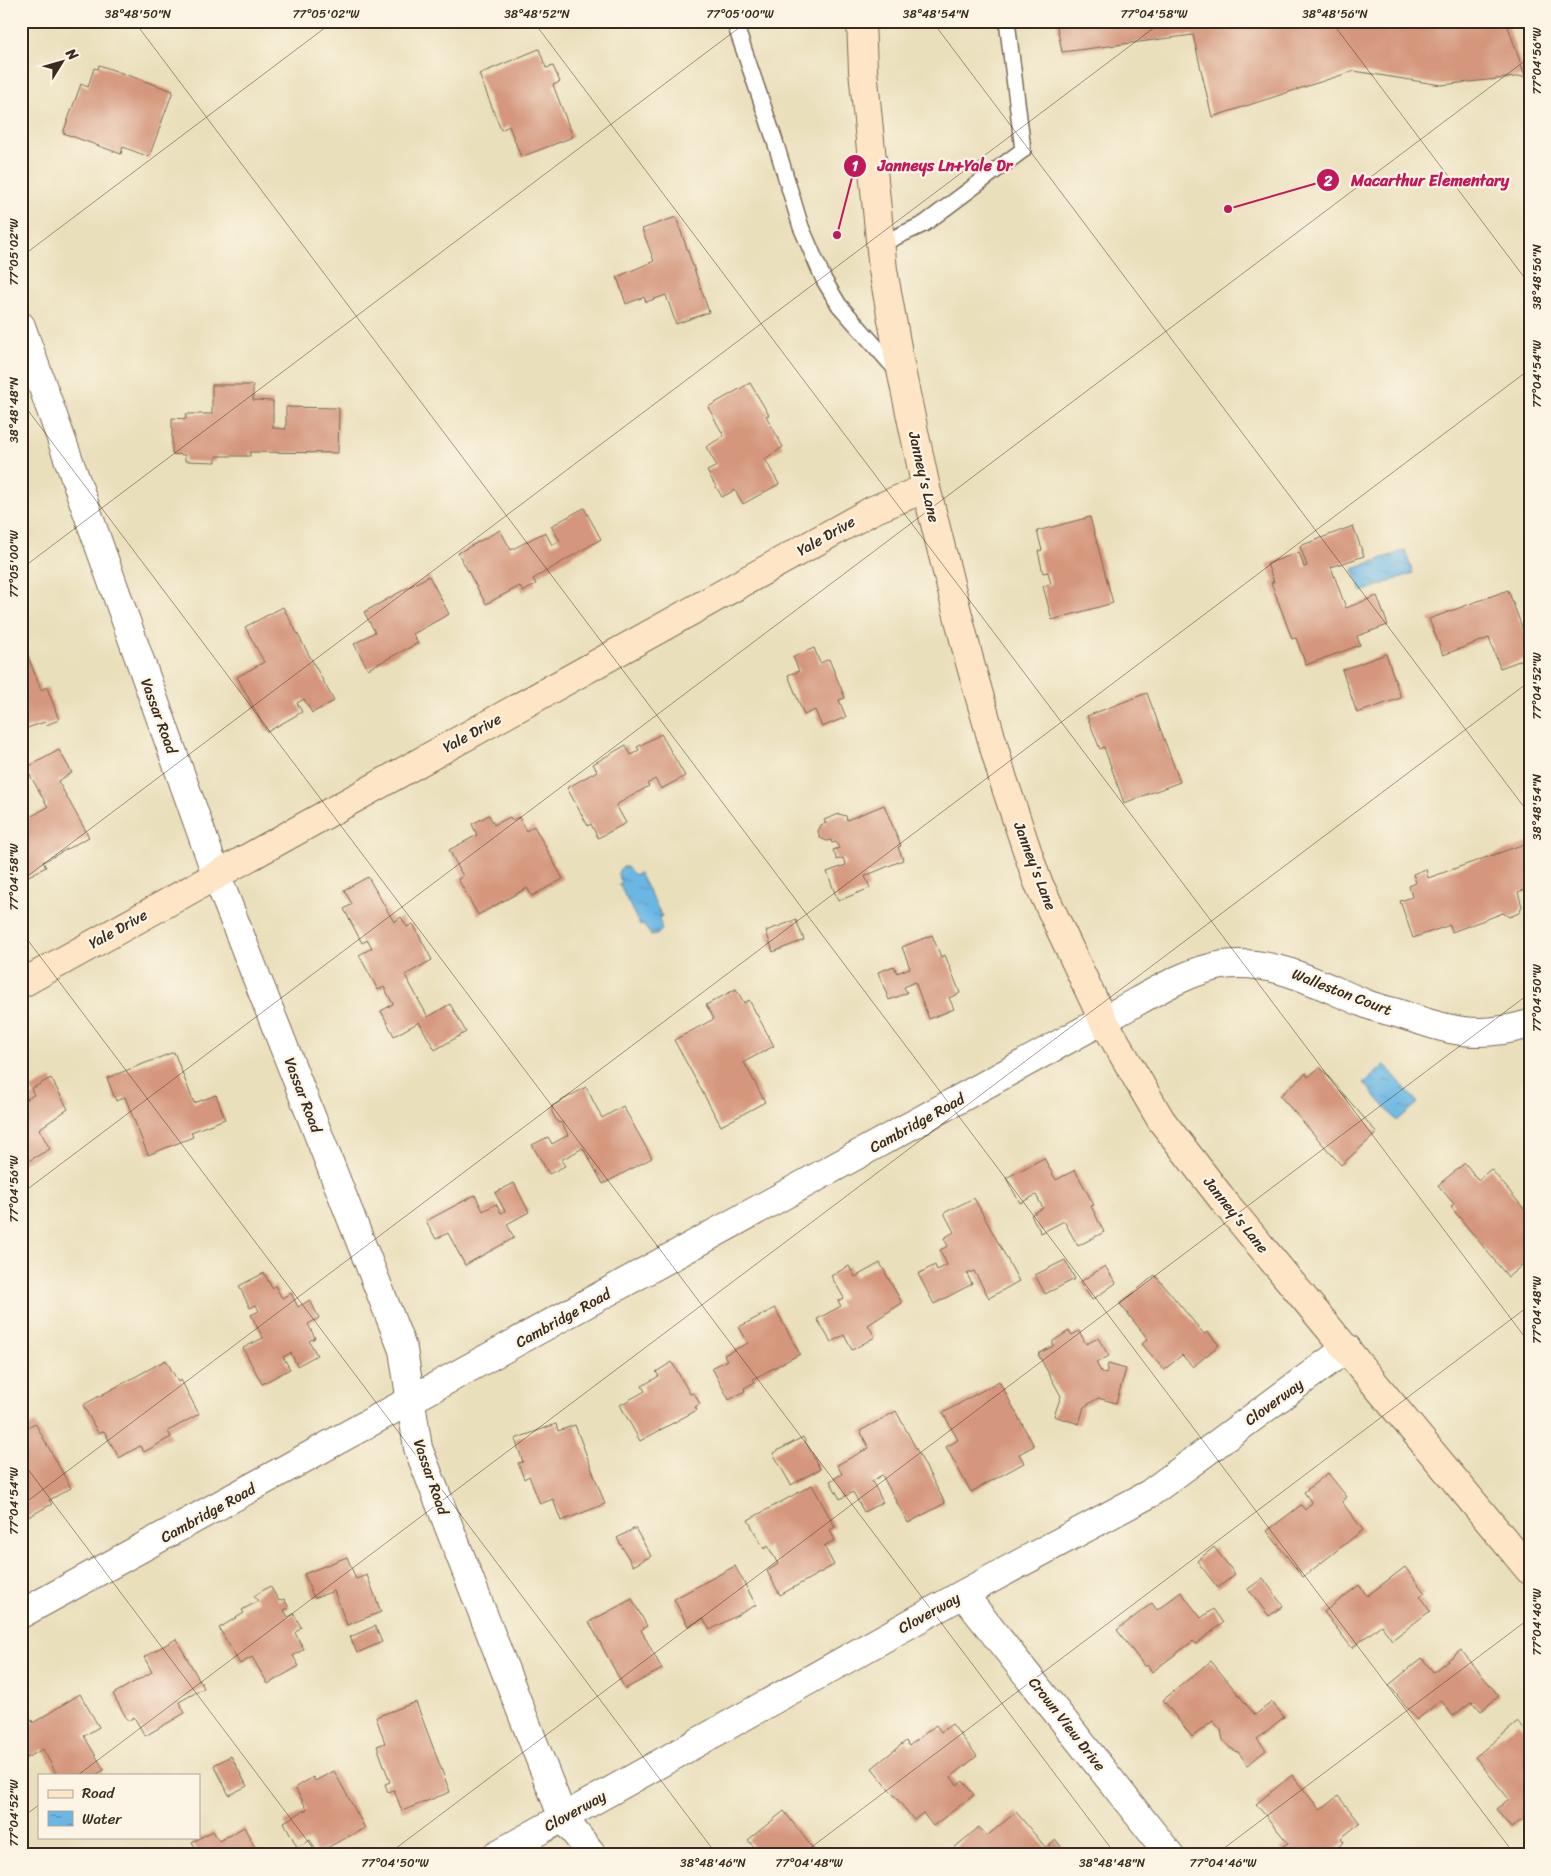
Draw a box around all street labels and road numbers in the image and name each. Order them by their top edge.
street label: Janney's Lane [901,428,947,525]
street label: Yale Drive [792,509,860,563]
street label: Vassar Road [133,675,185,758]
street label: Yale Drive [438,706,507,760]
street label: Janney's Lane [1006,817,1064,914]
street label: Yale Drive [84,902,153,956]
street label: Walleston Court [1288,961,1396,1023]
street label: Vassar Road [277,1054,330,1137]
street label: Cambridge Road [865,1086,970,1160]
street label: Janney's Lane [1196,1170,1275,1259]
street label: Cambridge Road [511,1281,616,1355]
street label: Cloverway [1239,1371,1309,1432]
street label: Vassar Road [406,1436,456,1519]
street label: Cambridge Road [156,1476,261,1550]
street label: Cloverway [893,1585,965,1641]
street label: Crown View Drive [1022,1671,1113,1777]
street label: Cloverway [539,1783,611,1839]

